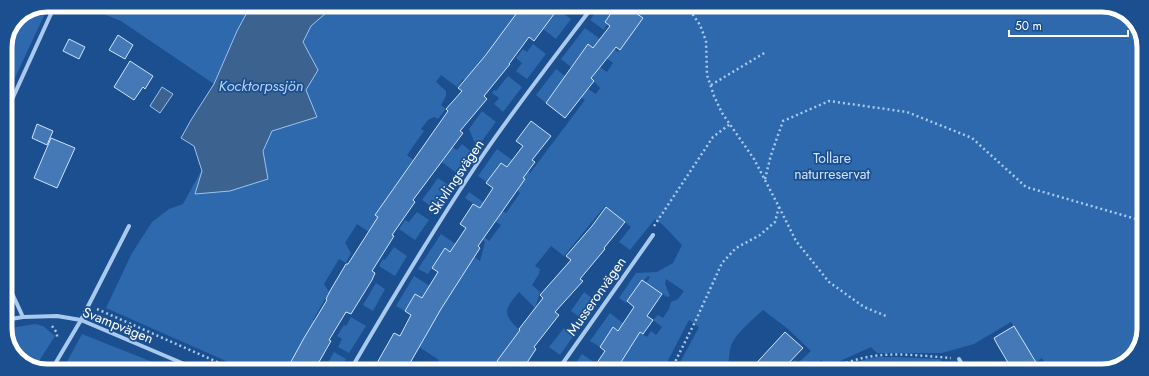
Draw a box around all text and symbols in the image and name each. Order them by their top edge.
scale bar [1009,12,1128,38]
text: 50 m [1015,17,1042,35]
water label: Kocktorpssjön [219,75,303,97]
street label: Skivlingsvägen [423,135,489,219]
park label: Tollare naturreservat [794,148,870,184]
street label: Musseronvägen [561,253,631,339]
street label: Svampvägen [80,302,156,348]

